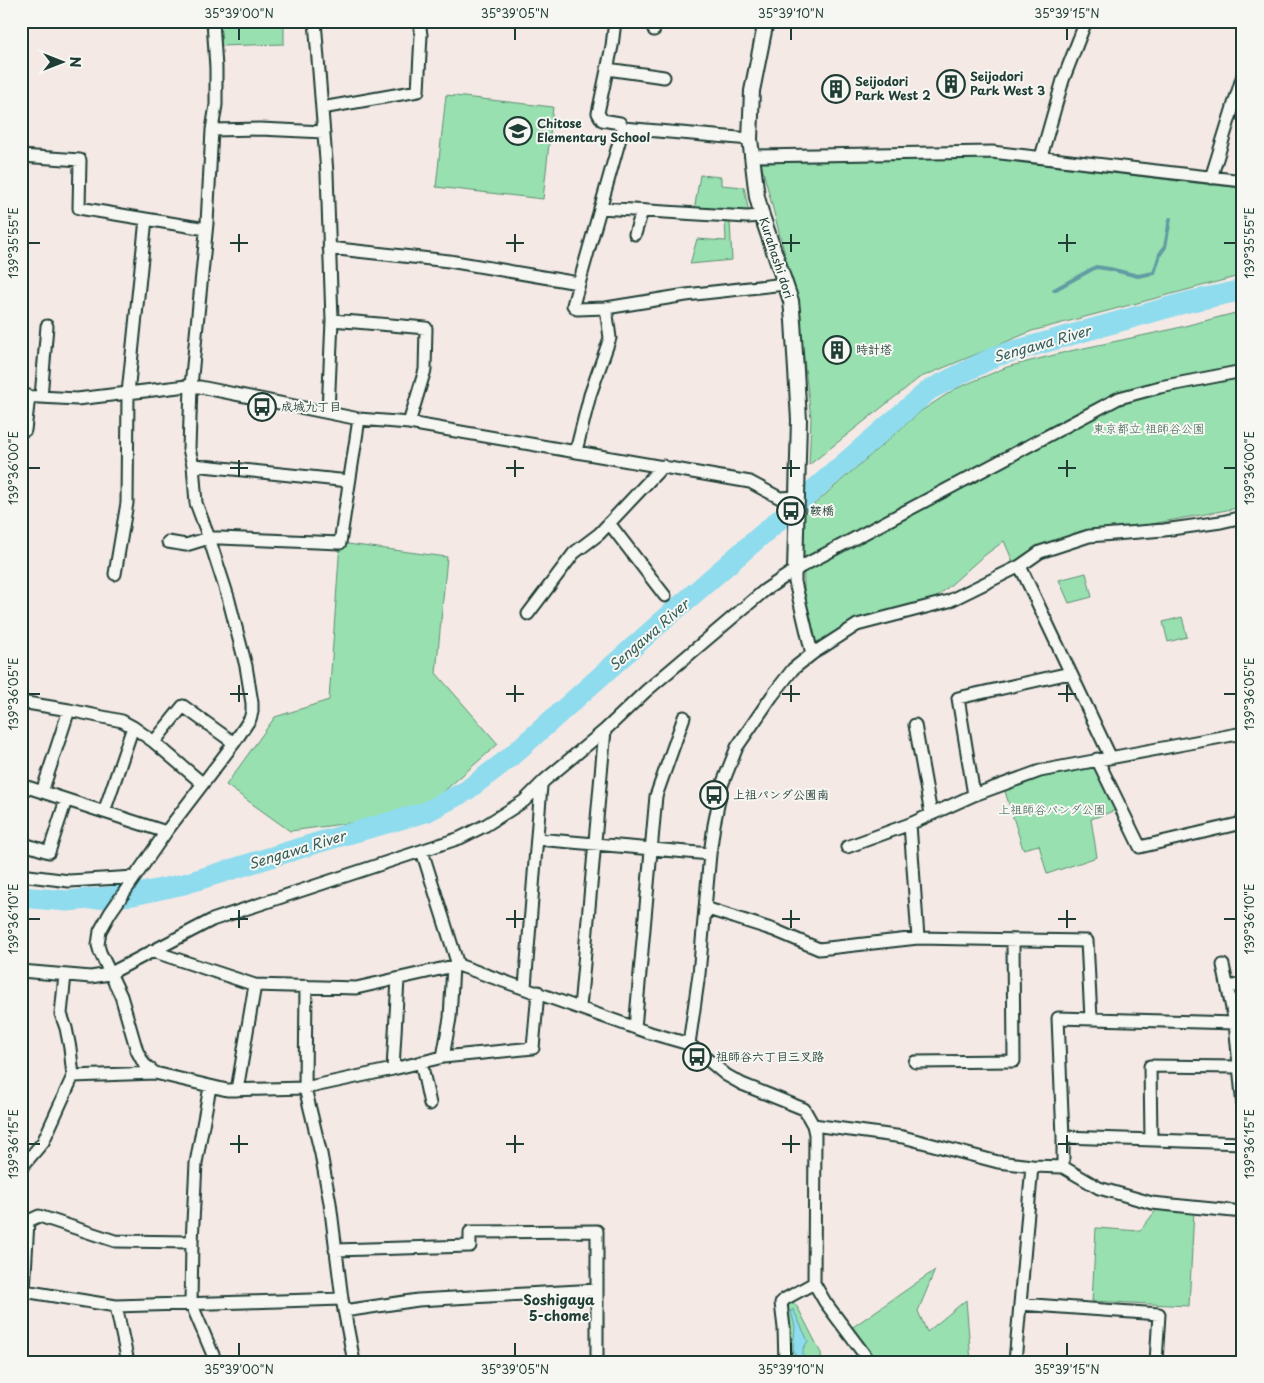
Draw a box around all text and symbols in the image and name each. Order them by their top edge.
text: 35°39'00"N [204,4,274,22]
text: 35°39'05"N [481,4,549,22]
text: 35°39'10"N [758,4,824,22]
text: 35°39'15"N [1034,4,1100,22]
north arrow [38,38,88,88]
text: N [65,56,86,68]
place label: Seijodori Park West 3 [970,67,1045,99]
building icon: Seijodori Park West 3 [936,69,966,99]
place label: Seijodori Park West 2 [855,72,931,104]
building icon: Seijodori Park West 2 [821,74,851,104]
place label: Chitose Elementary School [537,114,650,146]
school or university icon: Chitose Elementary School [503,116,533,146]
text: 139°35'55"E [4,207,22,279]
text: 139°35'55"E [1240,207,1258,279]
street label: Kurahashi dori [755,215,799,301]
water label: Sengawa River [991,319,1094,367]
building icon: 時計塔 [822,335,852,365]
place label: 時計塔 [856,340,892,358]
bus stop icon: 成城九丁目 [247,392,277,422]
place label: 成城九丁目 [281,397,341,415]
park label: 東京都立 祖師谷公園 [1093,419,1205,437]
text: 139°36'00"E [4,431,22,505]
text: 139°36'00"E [1240,431,1258,505]
bus stop icon: 鞍橋 [776,496,806,526]
place label: 鞍橋 [810,501,834,519]
water label: Sengawa River [604,593,695,675]
text: 139°36'05"E [4,657,22,731]
text: 139°36'05"E [1240,657,1258,731]
bus stop icon: 上祖パンダ公園南 [699,780,729,810]
place label: 上祖パンダ公園南 [733,785,829,803]
park label: 上祖師谷パンダ公園 [998,800,1106,818]
water label: Sengawa River [246,824,349,874]
text: 139°36'10"E [4,883,22,955]
text: 139°36'10"E [1240,883,1258,955]
bus stop icon: 祖師谷六丁目三叉路 [682,1042,712,1072]
place label: 祖師谷六丁目三叉路 [716,1047,824,1065]
text: 139°36'15"E [4,1109,22,1179]
text: 139°36'15"E [1240,1109,1258,1179]
district label: Soshigaya 5-chome [523,1289,595,1326]
text: 35°39'00"N [204,1360,274,1378]
text: 35°39'05"N [481,1360,549,1378]
text: 35°39'10"N [758,1360,824,1378]
text: 35°39'15"N [1034,1360,1100,1378]

